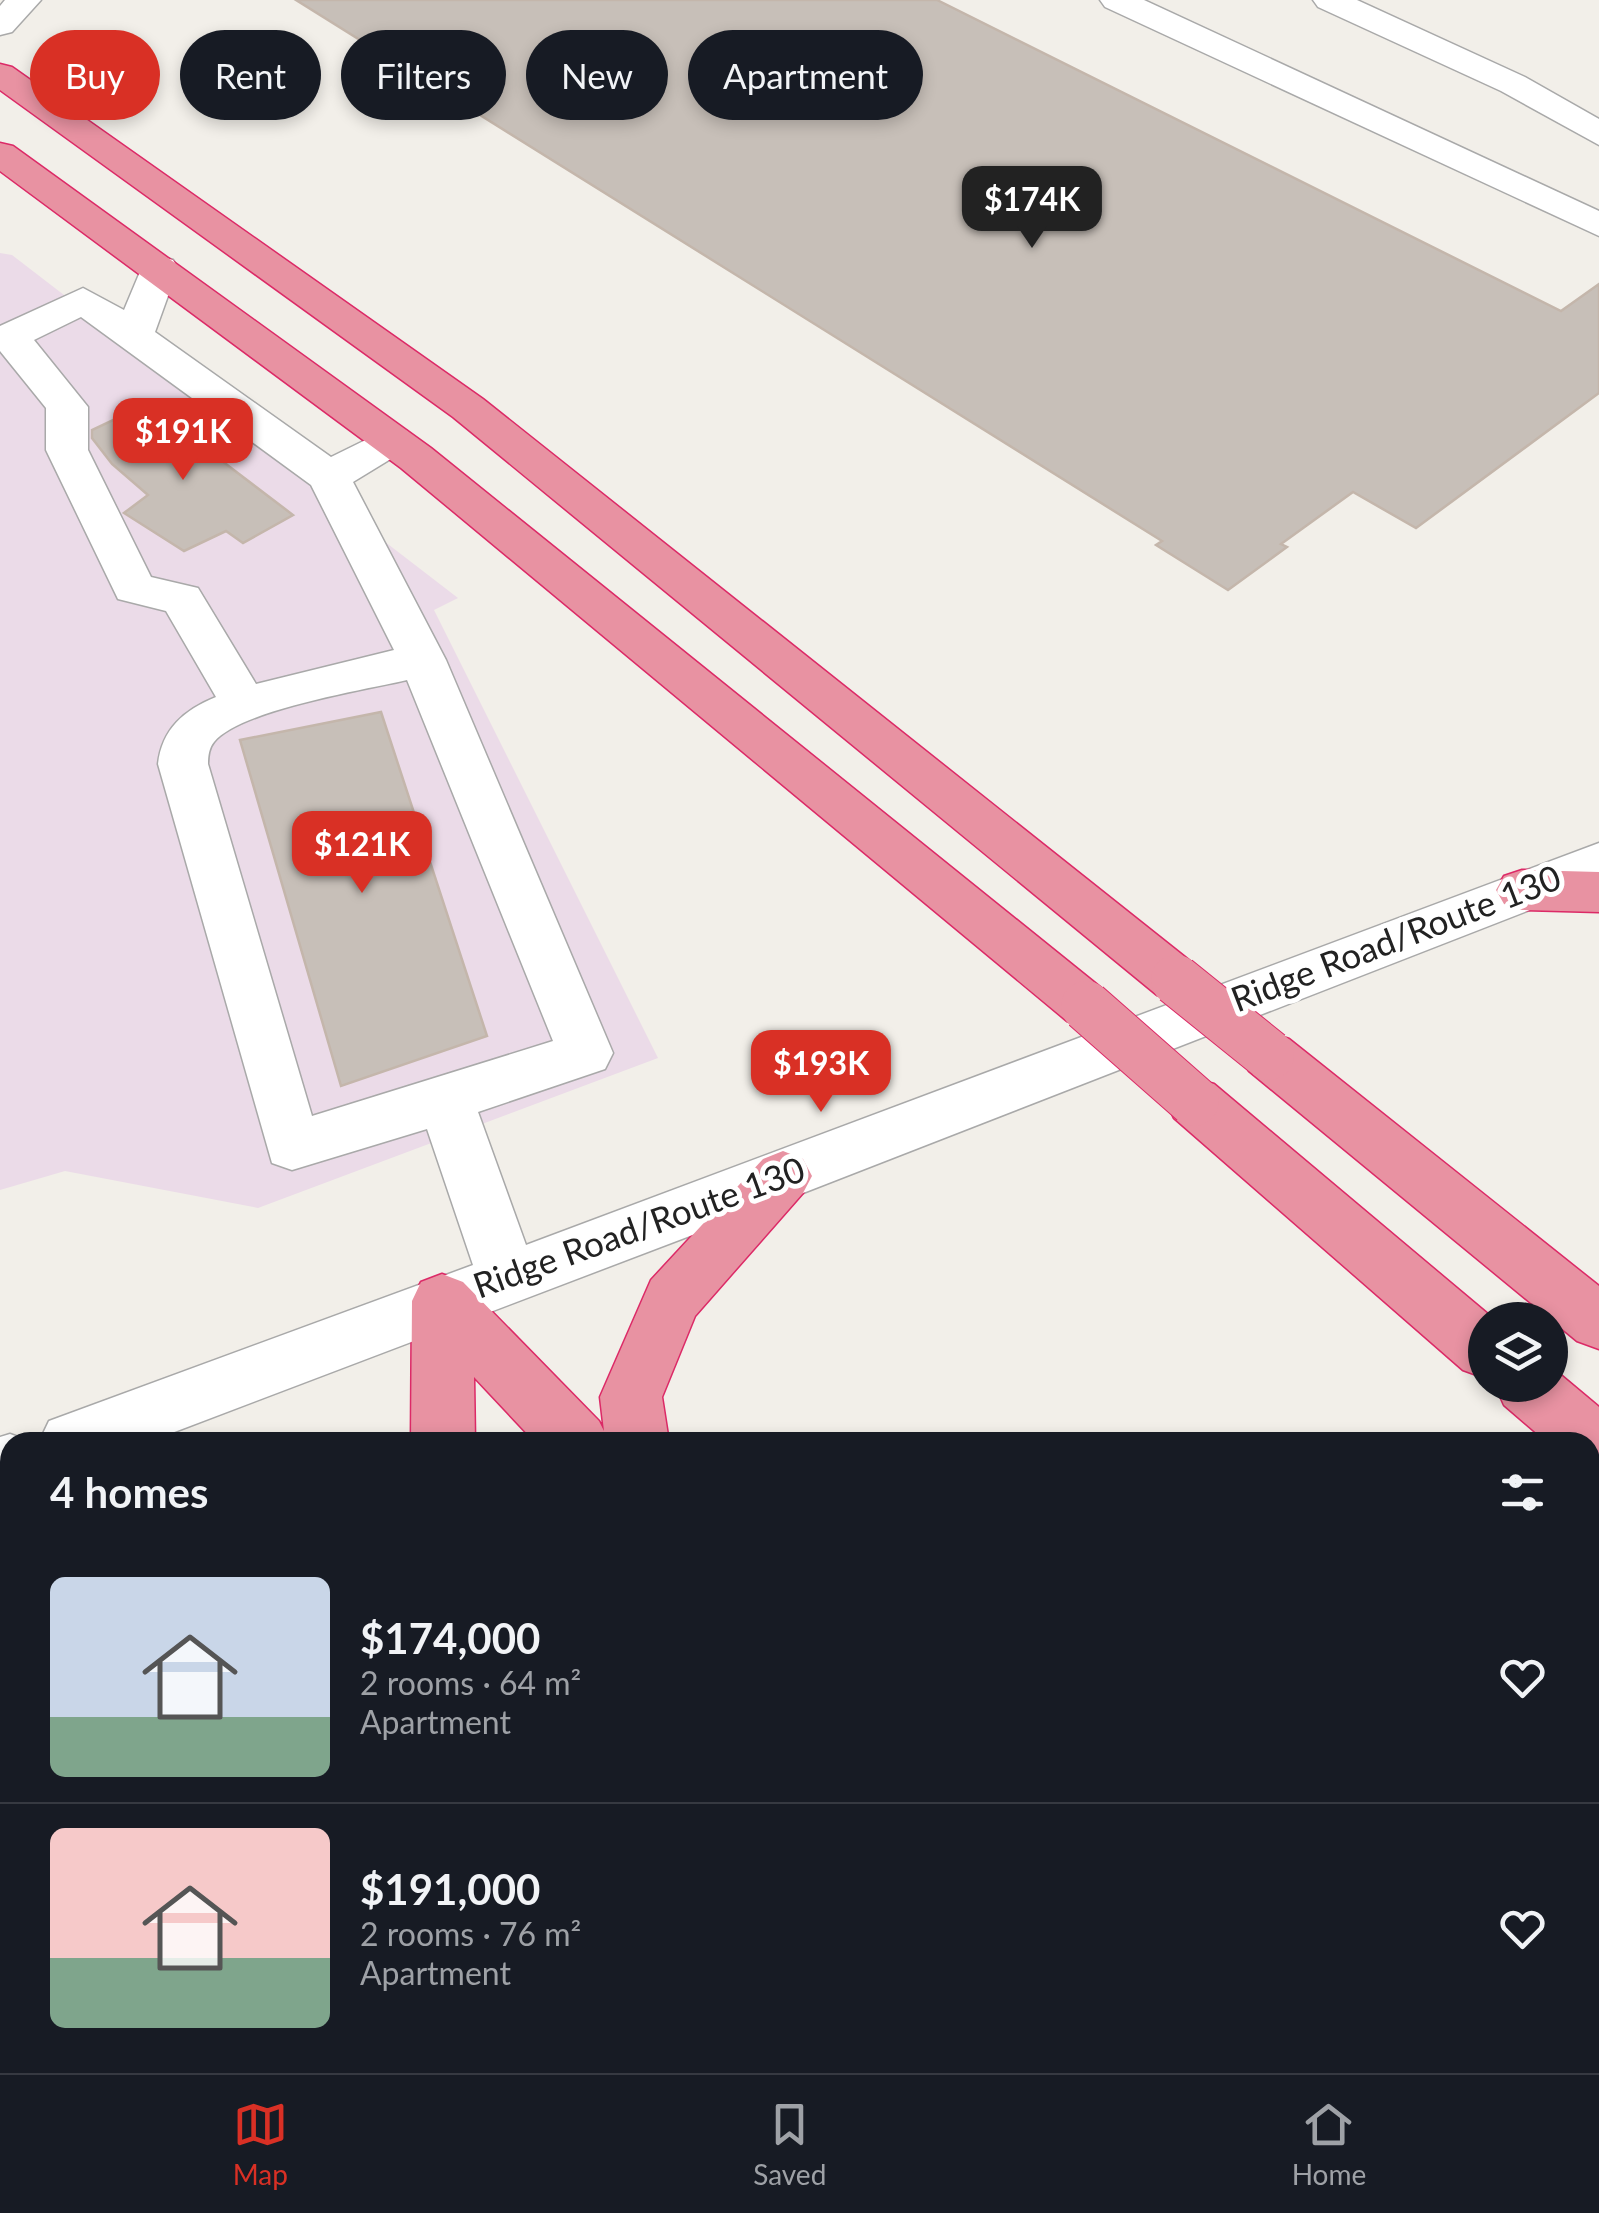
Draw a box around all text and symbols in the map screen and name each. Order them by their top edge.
chip: Buy [30,30,160,120]
chip: Rent [180,30,321,120]
chip: Filters [341,30,506,120]
chip: New [526,30,668,120]
chip: Apartment [688,30,923,120]
pin: $174K [962,166,1102,251]
text: $174K [984,179,1080,218]
pin: $191K [113,398,253,483]
text: $191K [135,411,231,450]
pin: $121K [292,811,432,896]
text: $121K [314,824,410,863]
street label: Ridge Road/Route 130 [1225,855,1566,1019]
pin: $193K [751,1030,891,1115]
text: $193K [773,1043,869,1082]
street label: Ridge Road/Route 130 [467,1147,810,1306]
map controls [1468,1302,1568,1402]
button: layers [1468,1302,1568,1402]
icon: filters [1495,1465,1550,1520]
text: 4 homes [50,1467,208,1517]
text: $174,000 [360,1613,540,1663]
icon: home [130,1617,250,1737]
icon: heart [1495,1650,1550,1705]
text: 2 rooms · 64 m² [360,1663,581,1702]
text: Apartment [360,1702,511,1741]
text: $191,000 [360,1864,540,1914]
icon: home [130,1868,250,1988]
icon: heart [1495,1901,1550,1956]
text: 2 rooms · 76 m² [360,1914,581,1953]
text: Apartment [360,1953,511,1992]
tab: Map [233,2097,288,2191]
tab: Saved [753,2097,826,2191]
tab: Home [1292,2097,1366,2191]

